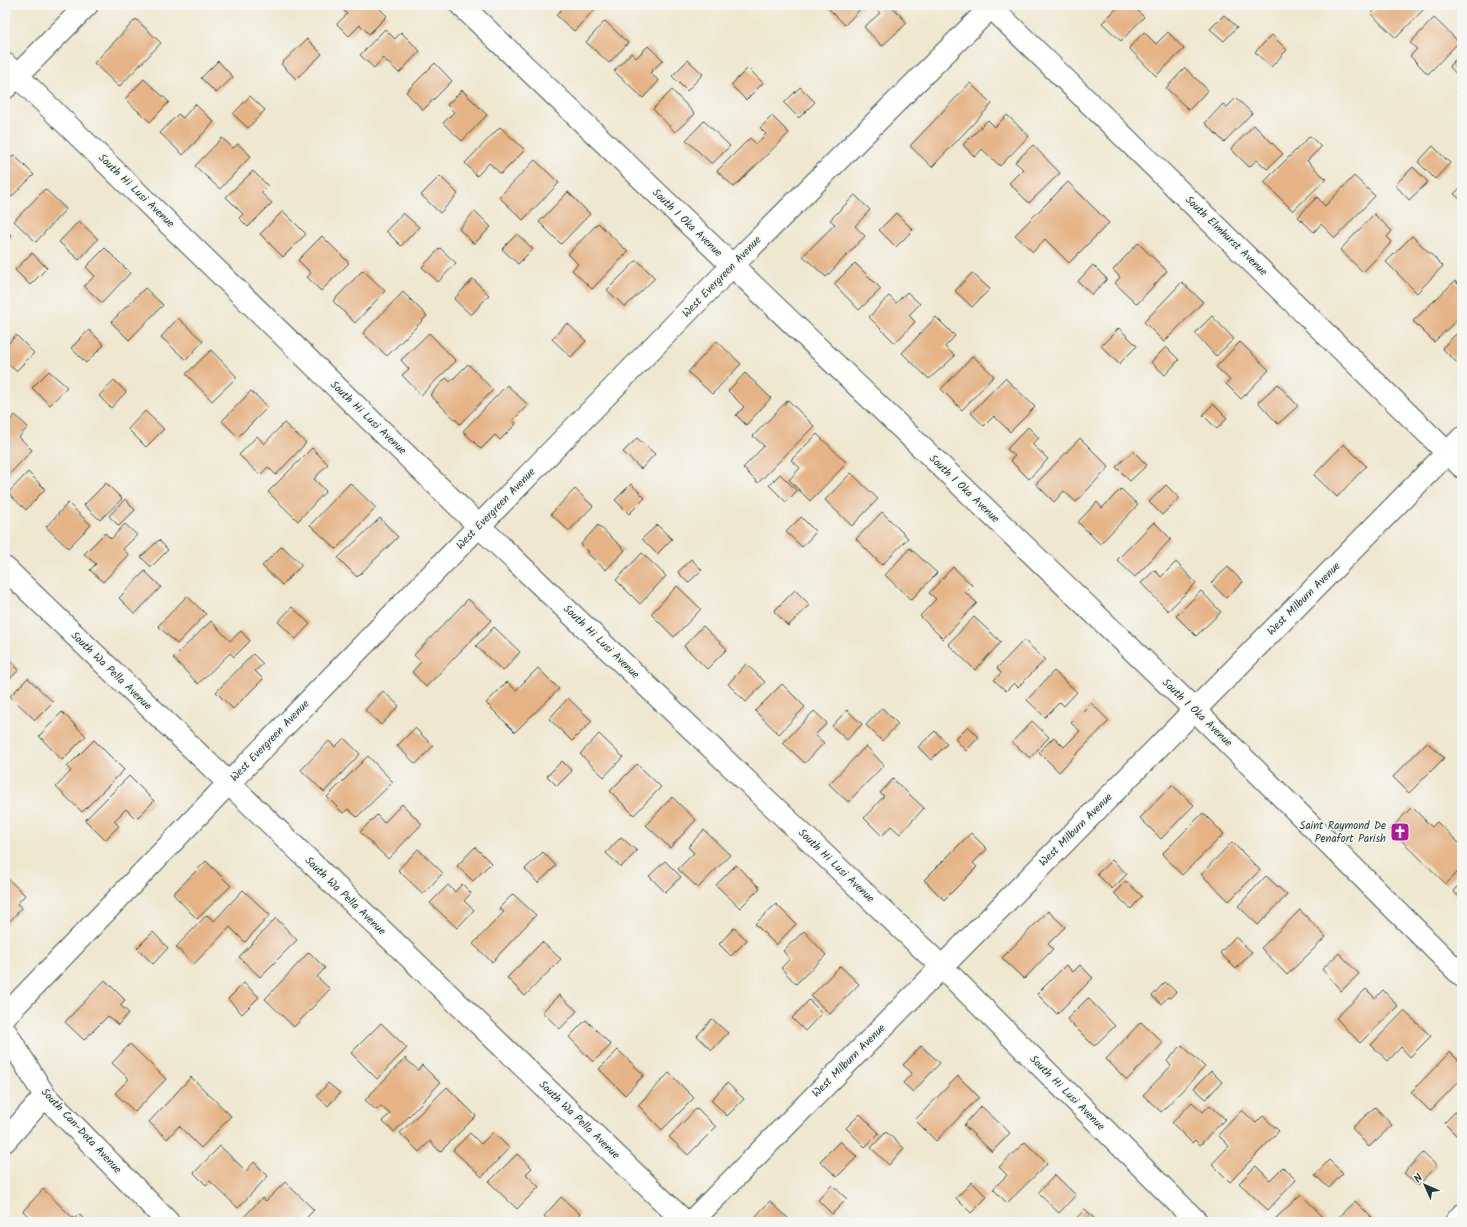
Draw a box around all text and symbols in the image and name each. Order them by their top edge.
street label: South Hi Lusi Avenue [94,150,178,232]
street label: South I Oka Avenue [648,184,727,262]
street label: South Elmhurst Avenue [1180,192,1272,280]
street label: West Evergreen Avenue [678,232,766,322]
street label: South Hi Lusi Avenue [326,377,410,459]
street label: South I Oka Avenue [925,450,1004,528]
street label: West Evergreen Avenue [452,464,540,554]
street label: West Milburn Avenue [1263,558,1345,640]
street label: South Hi Lusi Avenue [559,601,643,683]
street label: South Wa Pella Avenue [66,627,156,715]
street label: South I Oka Avenue [1158,674,1237,752]
street label: West Evergreen Avenue [226,696,314,786]
street label: West Milburn Avenue [1035,789,1117,871]
place label: Saint Raymond De Penafort Parish [1300,817,1386,848]
church icon: Saint Raymond De Penafort Parish [1389,821,1411,843]
street label: South Hi Lusi Avenue [794,825,878,907]
street label: South Wa Pella Avenue [300,852,390,940]
street label: West Milburn Avenue [808,1020,890,1102]
street label: South Hi Lusi Avenue [1025,1051,1109,1135]
street label: South Wa Pella Avenue [534,1076,624,1164]
street label: South Can-Dota Avenue [36,1084,126,1178]
north arrow [1405,1165,1445,1205]
text: N [1410,1170,1427,1187]

